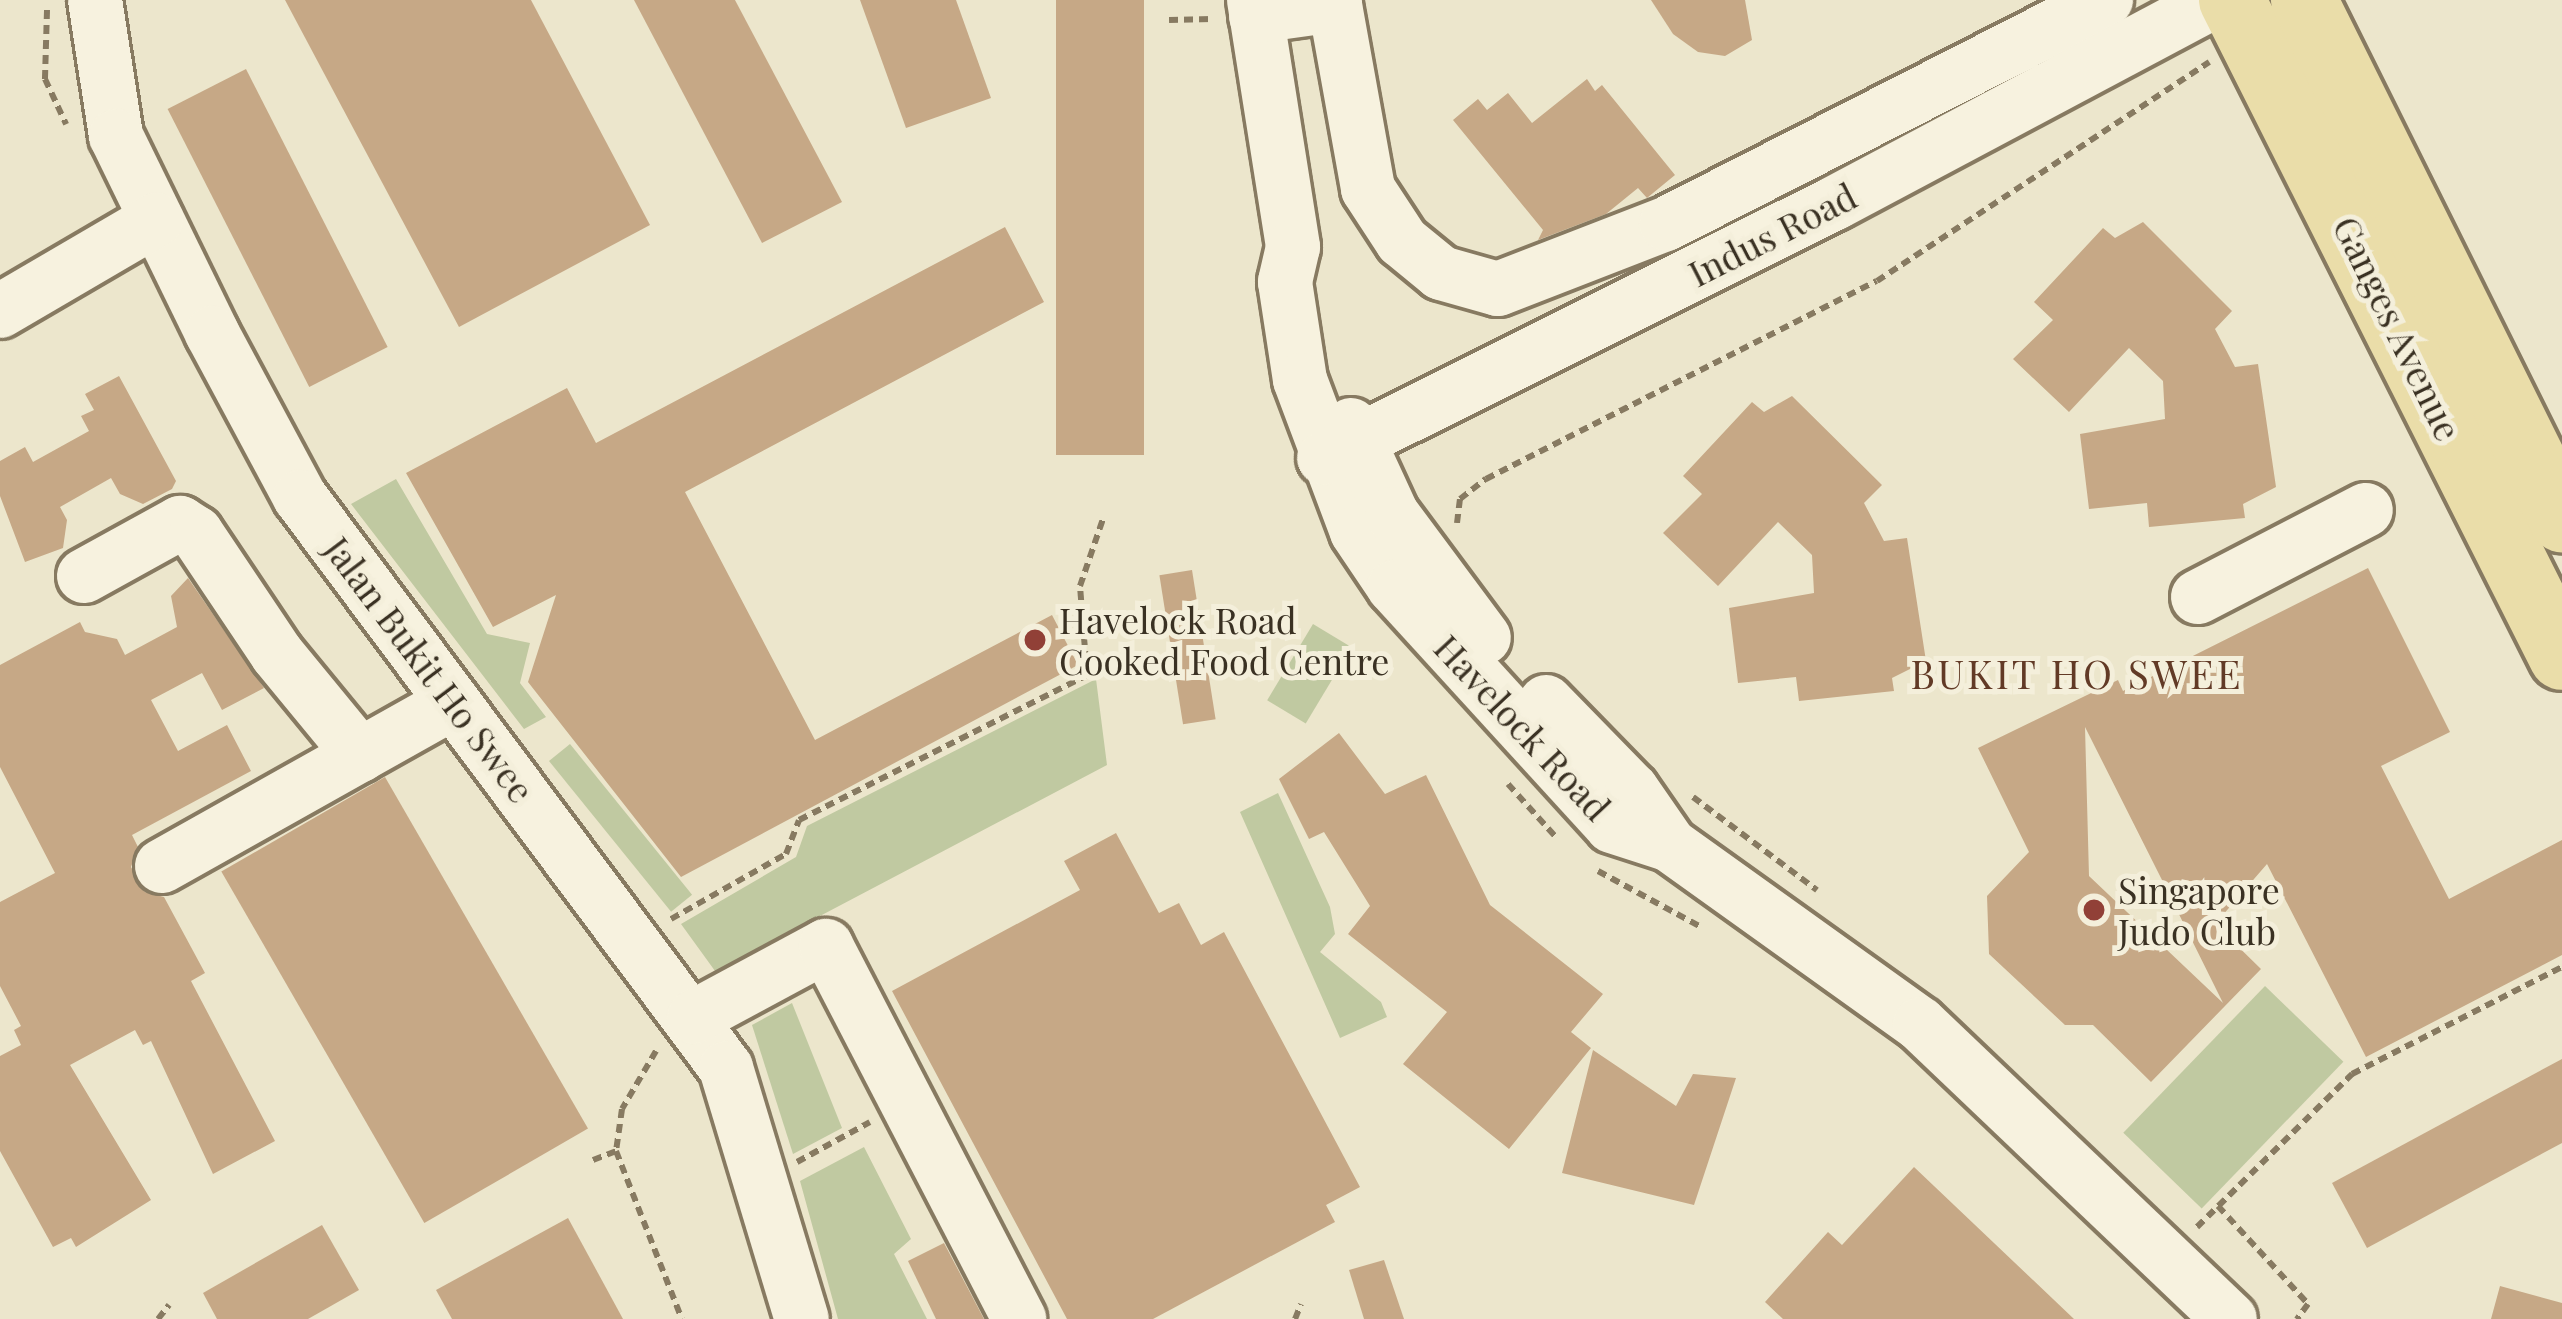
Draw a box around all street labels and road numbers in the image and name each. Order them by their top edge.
street label: Indus Road [1681,173,1863,295]
street label: Ganges Avenue [2325,208,2471,448]
street label: Jalan Bukit Ho Swee [316,528,544,810]
street label: Havelock Road [1426,625,1620,829]

